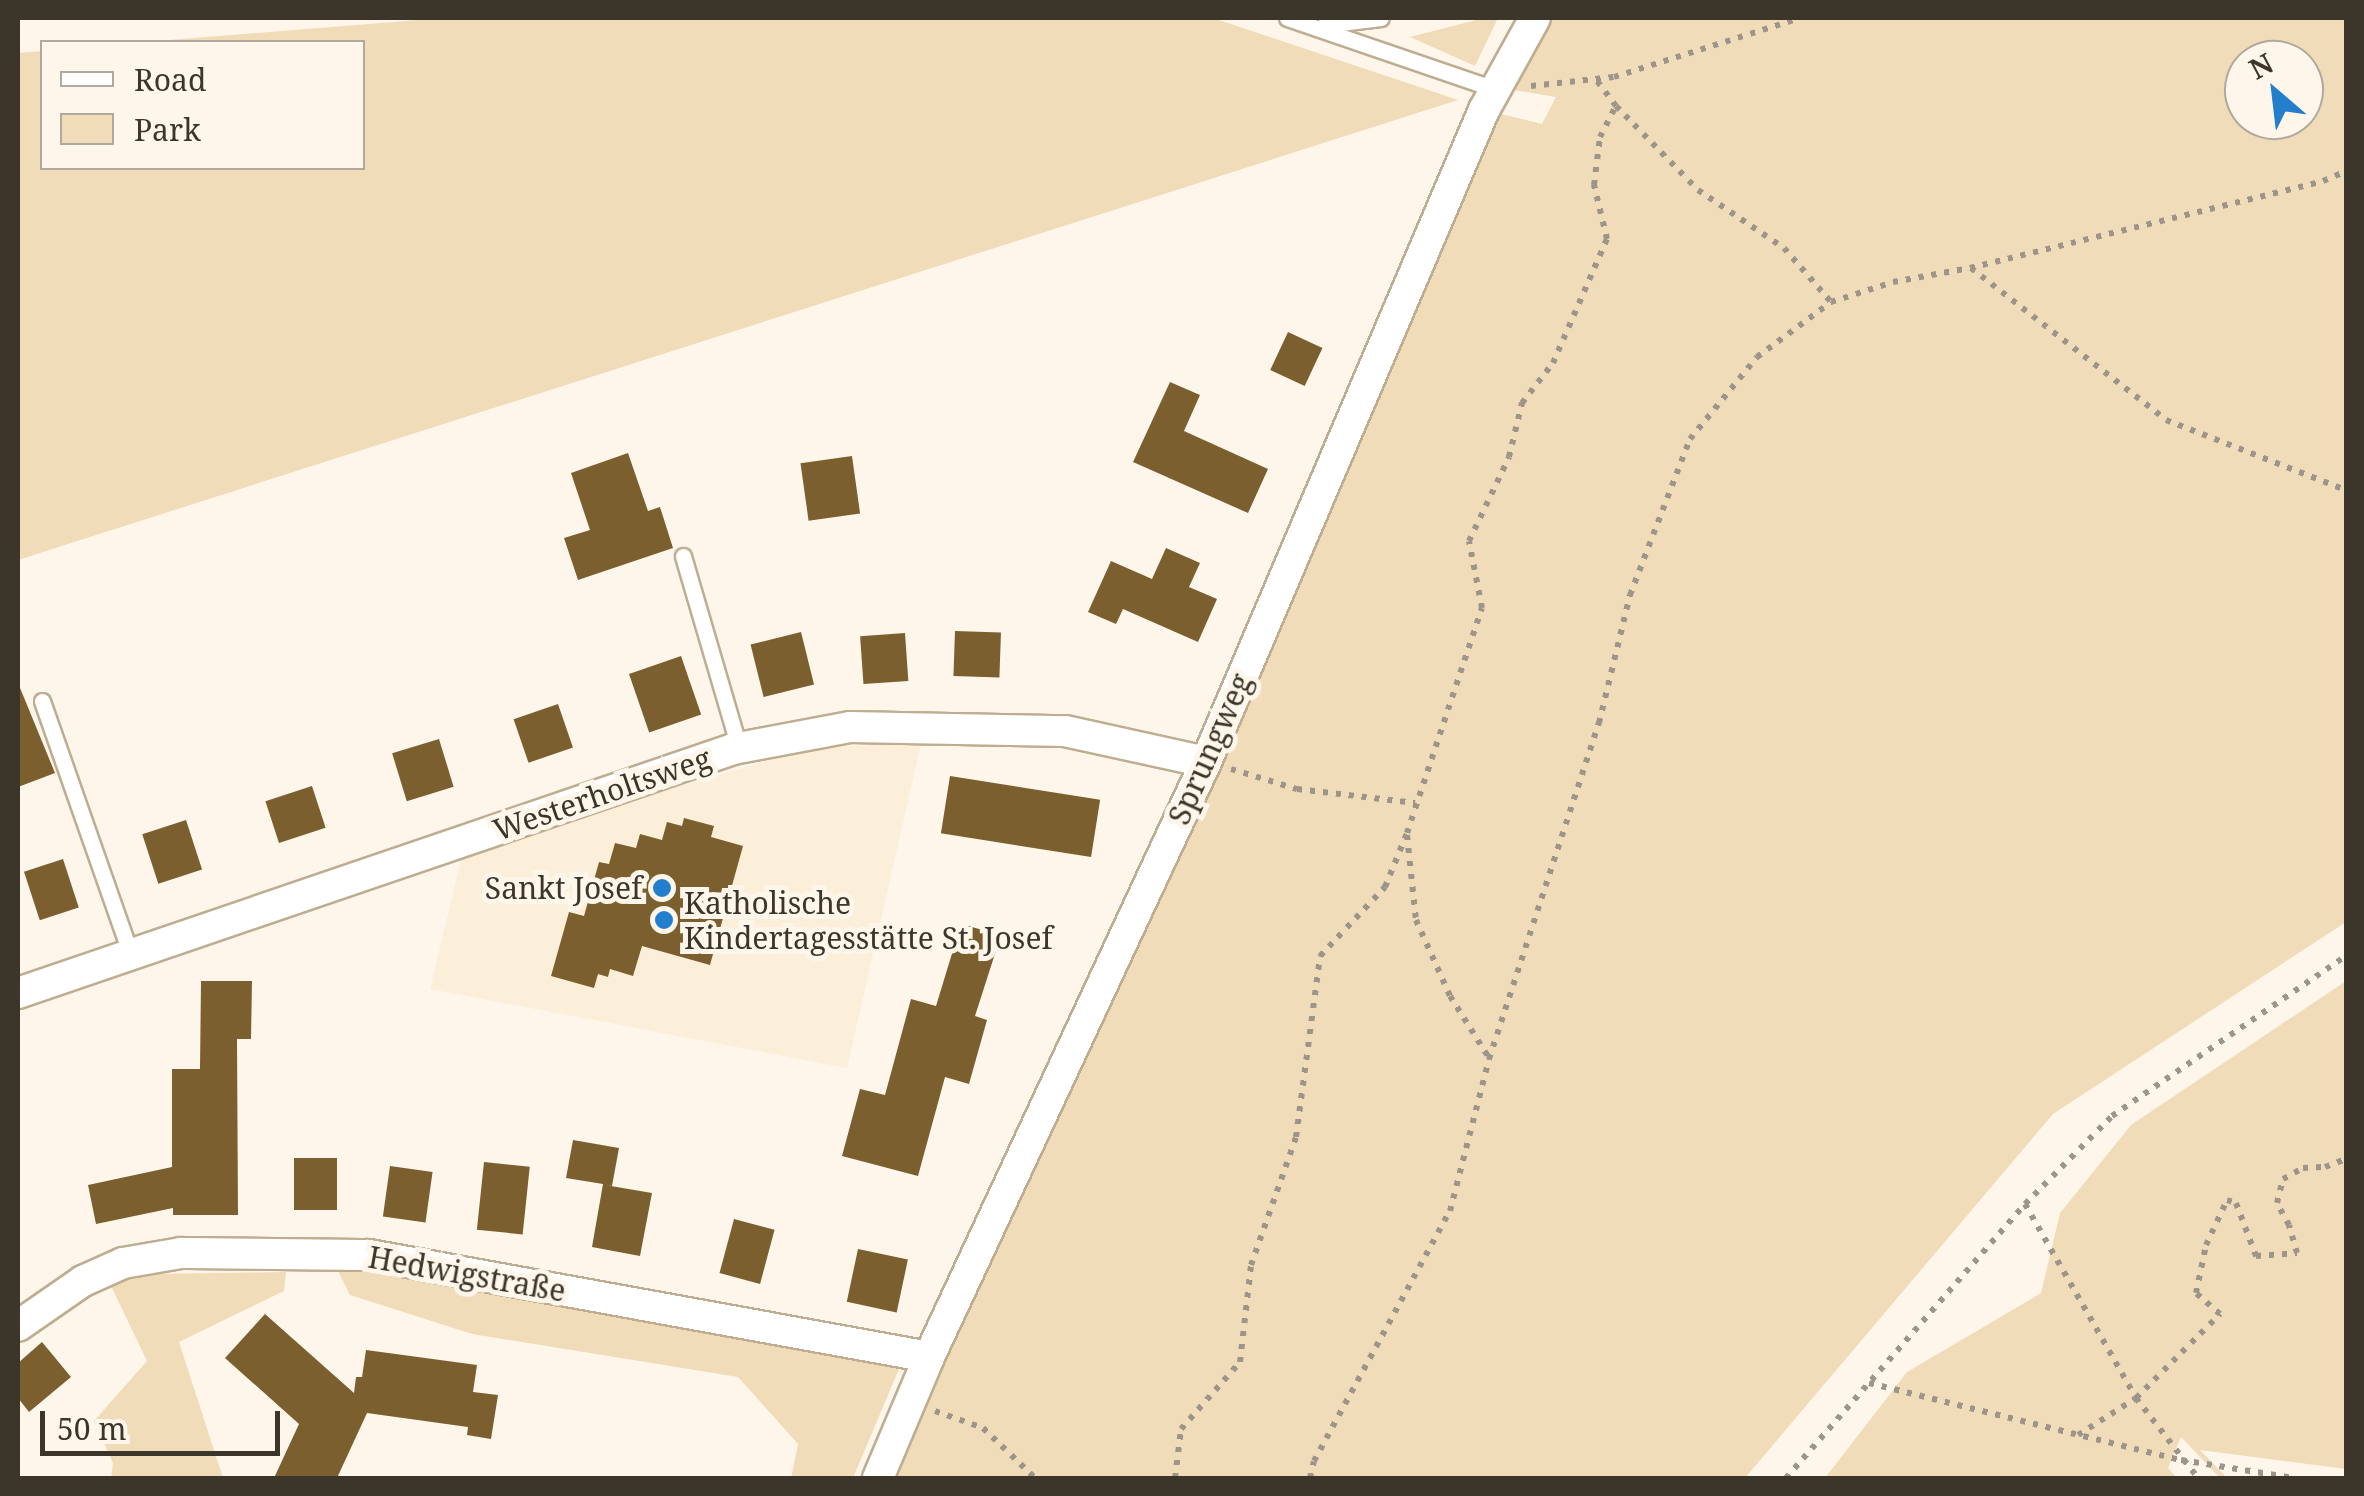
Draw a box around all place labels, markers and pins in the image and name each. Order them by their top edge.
place label: Sankt Josef [485,870,642,906]
marker: Sankt Josef [651,877,673,899]
place label: Katholische Kindertagesstätte St. Josef [684,885,1053,956]
marker: Katholische Kindertagesstätte St. Josef [653,909,675,931]

